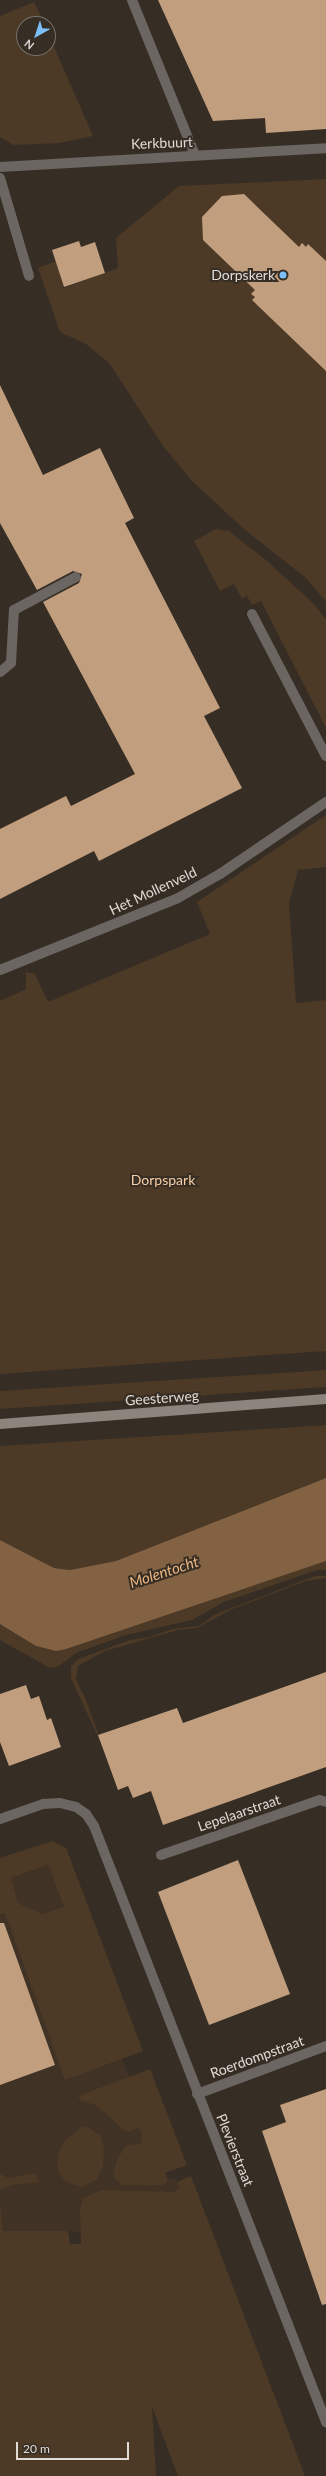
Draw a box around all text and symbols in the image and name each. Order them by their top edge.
north arrow [16,16,56,56]
text: N [21,37,36,53]
street label: Kerkbuurt [131,134,193,152]
place label: Dorpskerk [211,267,275,283]
marker: Dorpskerk [278,270,288,280]
street label: Het Mollenveld [107,863,199,919]
park label: Dorpspark [131,1172,195,1188]
street label: Geesterweg [124,1387,200,1409]
water label: Molentocht [127,1552,201,1592]
street label: Lepelaarstraat [195,1791,283,1835]
street label: Roerdompstraat [208,2032,306,2082]
street label: Plevierstraat [213,2111,257,2189]
scale bar [18,2434,131,2460]
text: 20 m [23,2441,50,2456]

